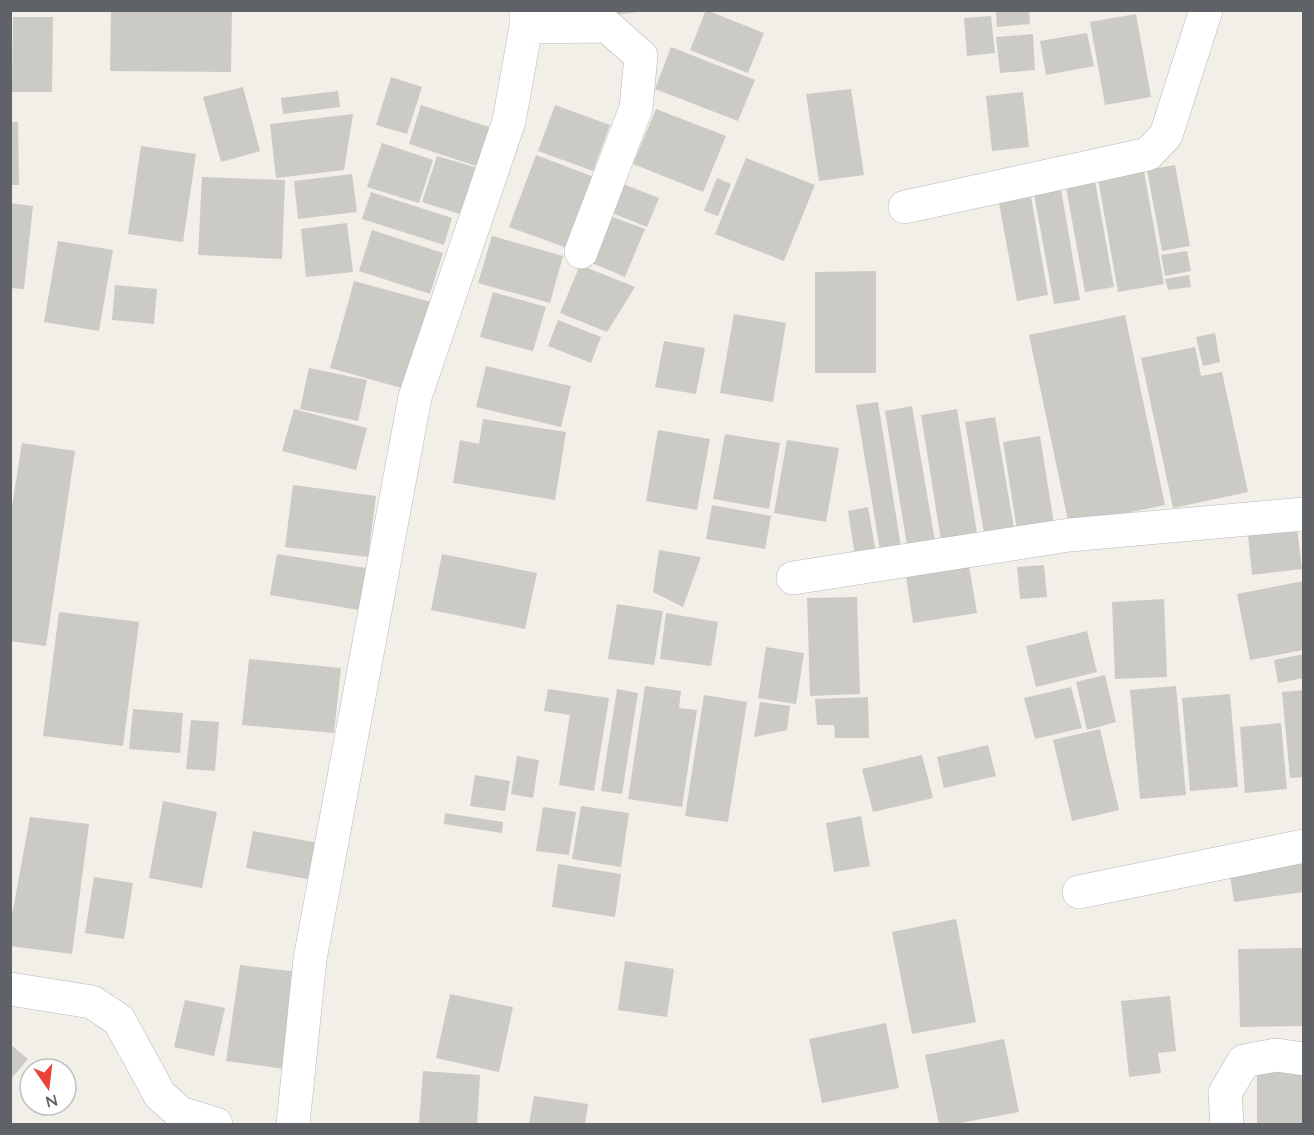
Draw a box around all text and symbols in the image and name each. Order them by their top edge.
north arrow [18,1057,78,1117]
text: N [44,1090,60,1113]

